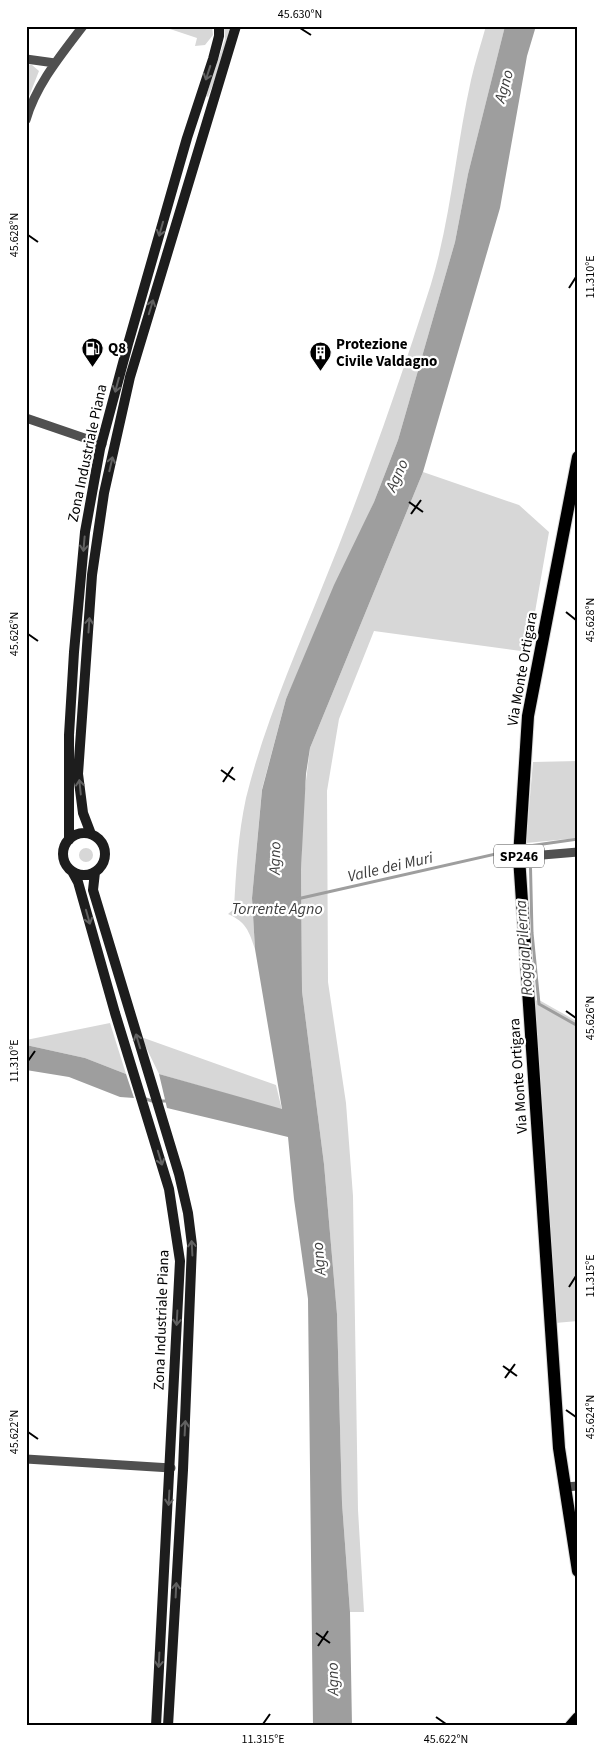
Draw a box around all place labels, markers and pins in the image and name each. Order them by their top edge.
place label: Protezione Civile Valdagno [336,334,437,372]
fuel station icon: Q8 [80,336,104,367]
place label: Q8 [108,338,126,359]
building icon: Protezione Civile Valdagno [308,341,332,372]

